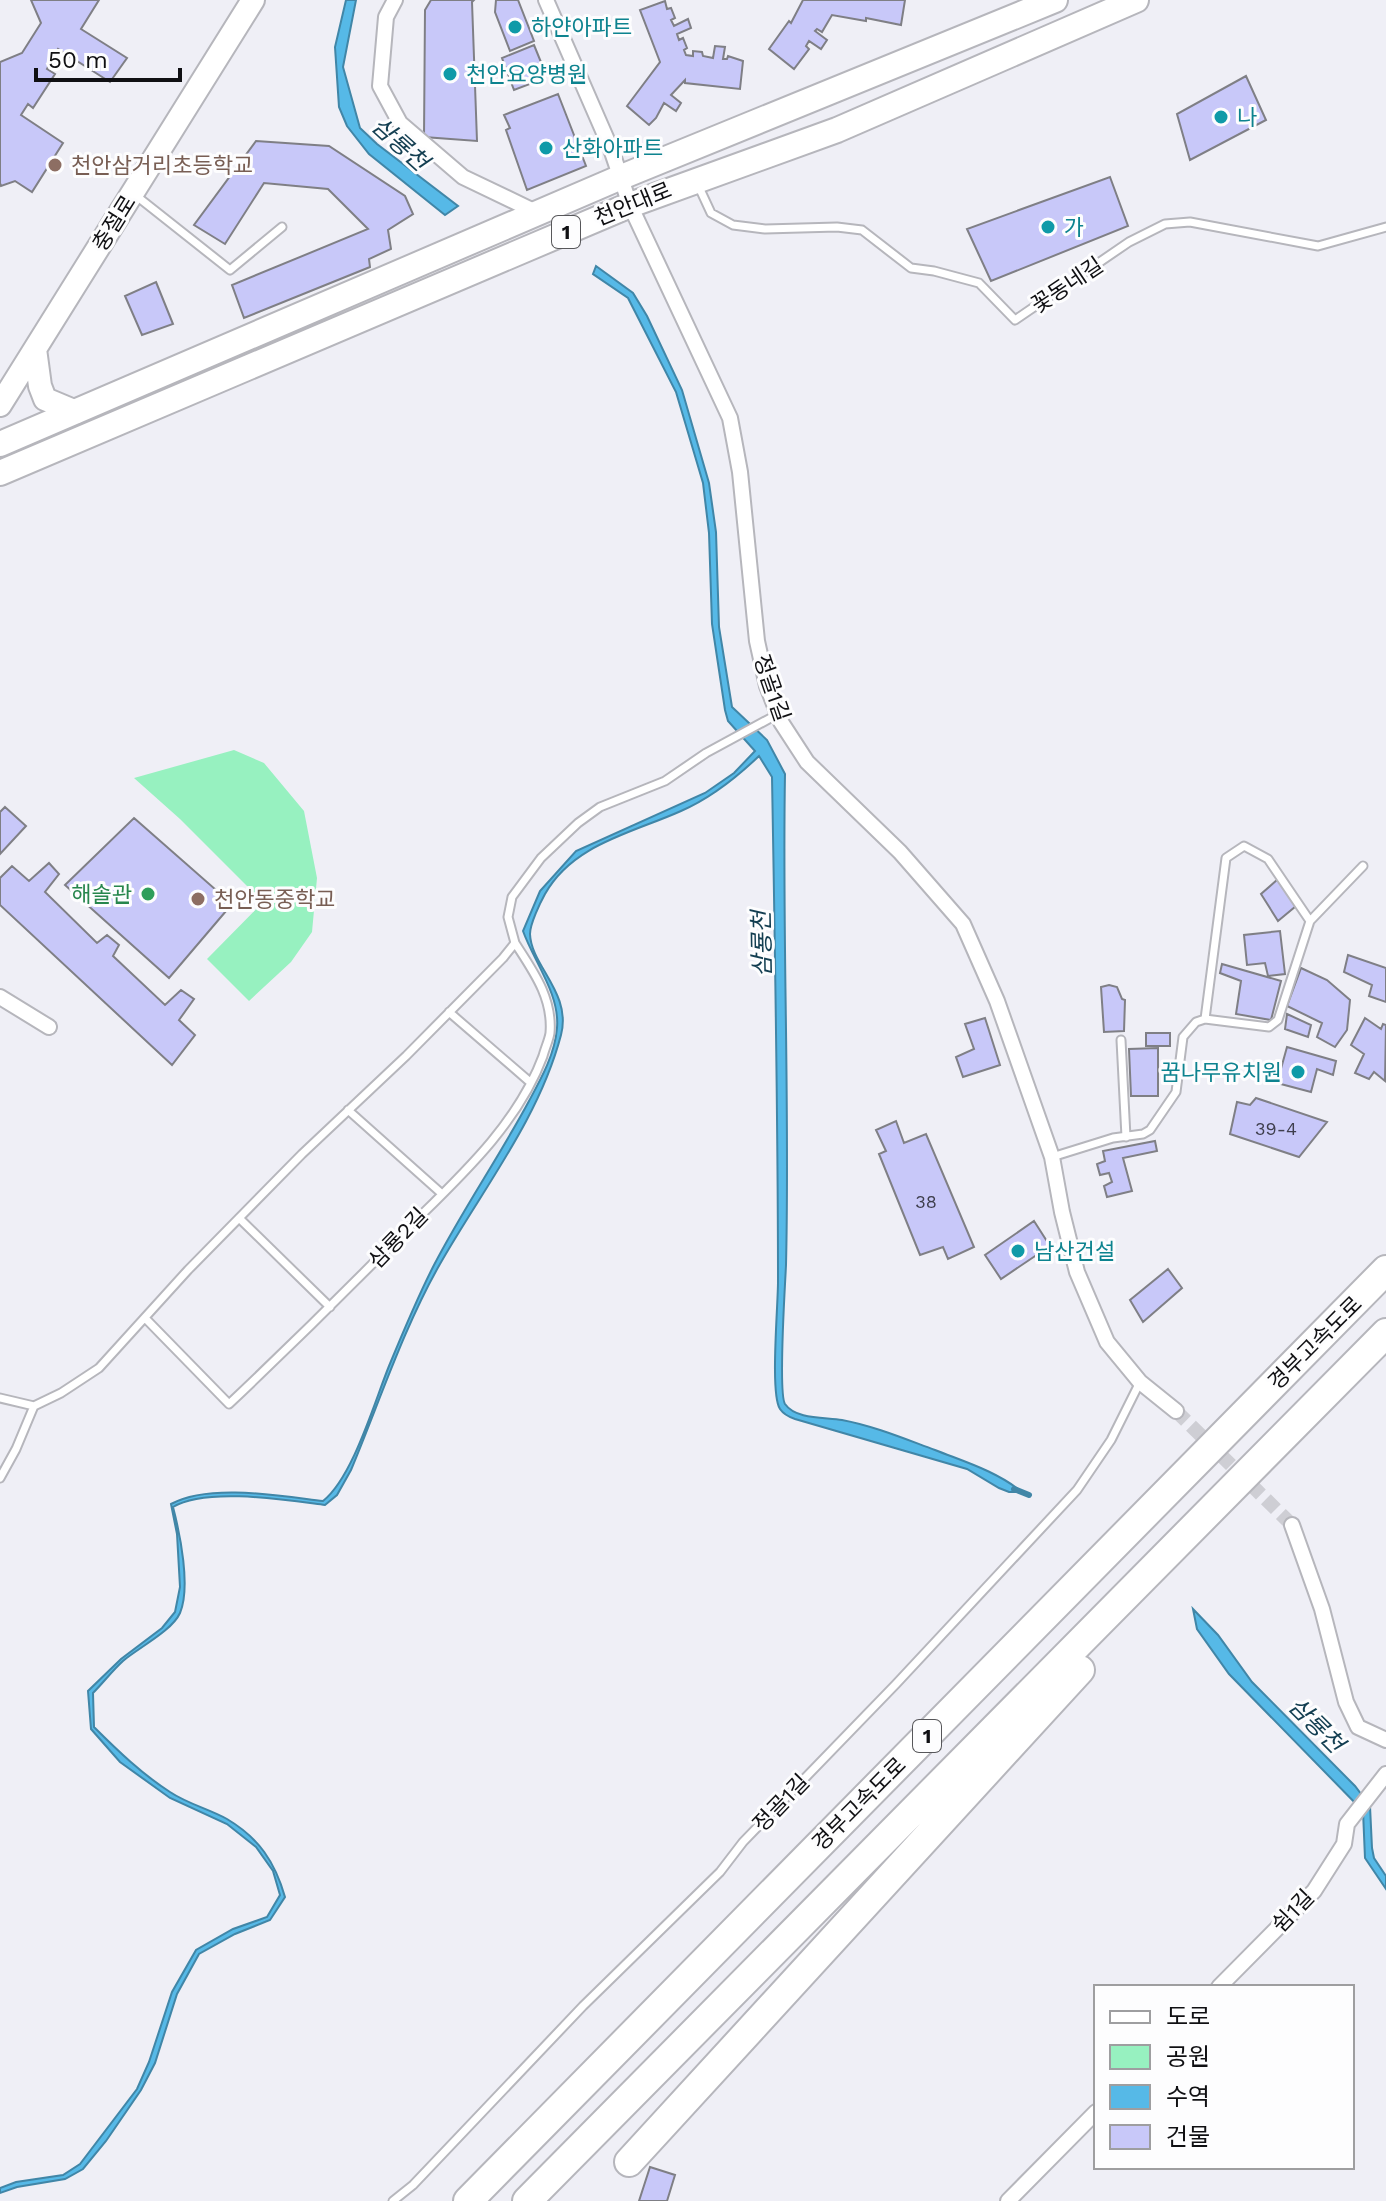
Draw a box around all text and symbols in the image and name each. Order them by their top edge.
place label: 하얀아파트 [531,15,632,40]
marker: 하얀아파트 [506,18,524,36]
scale bar [36,32,180,82]
text: 50 m [48,46,108,74]
place label: 천안요양병원 [466,62,587,87]
marker: 천안요양병원 [441,65,459,83]
place label: 나 [1237,105,1257,130]
marker: 나 [1212,108,1230,126]
water label: 삼룡천 [366,111,436,179]
place label: 산화아파트 [562,136,663,161]
marker: 산화아파트 [537,139,555,157]
place label: 천안삼거리초등학교 [71,153,253,178]
marker: 천안삼거리초등학교 [46,156,64,174]
street label: 천안대로 [591,177,675,231]
street label: 충절로 [87,191,141,255]
place label: 가 [1064,215,1084,240]
road number: 1 [552,216,580,248]
marker: 가 [1039,218,1057,236]
street label: 꽃동네길 [1026,252,1108,318]
street label: 정골1길 [749,651,795,725]
place label: 해솔관 [71,882,132,907]
marker: 해솔관 [139,885,157,903]
place label: 천안동중학교 [214,887,335,912]
marker: 천안동중학교 [189,890,207,908]
water label: 삼룡천 [747,908,777,977]
place label: 꿈나무유치원 [1161,1060,1282,1085]
marker: 꿈나무유치원 [1289,1063,1307,1081]
house number: 39-4 [1255,1118,1297,1139]
house number: 38 [915,1191,937,1212]
street label: 삼룡2길 [363,1203,433,1273]
place label: 남산건설 [1034,1239,1115,1264]
marker: 남산건설 [1009,1242,1027,1260]
street label: 경부고속도로 [1263,1291,1367,1395]
water label: 삼룡천 [1283,1692,1351,1760]
road number: 1 [913,1720,941,1752]
street label: 경부고속도로 [807,1752,911,1856]
street label: 정골1길 [748,1769,814,1837]
street label: 쉼1길 [1267,1885,1319,1937]
legend [1094,1985,1354,2169]
text: 도로 [1166,2003,1210,2031]
text: 공원 [1166,2043,1210,2071]
text: 수역 [1166,2083,1210,2111]
text: 건물 [1166,2123,1210,2151]

